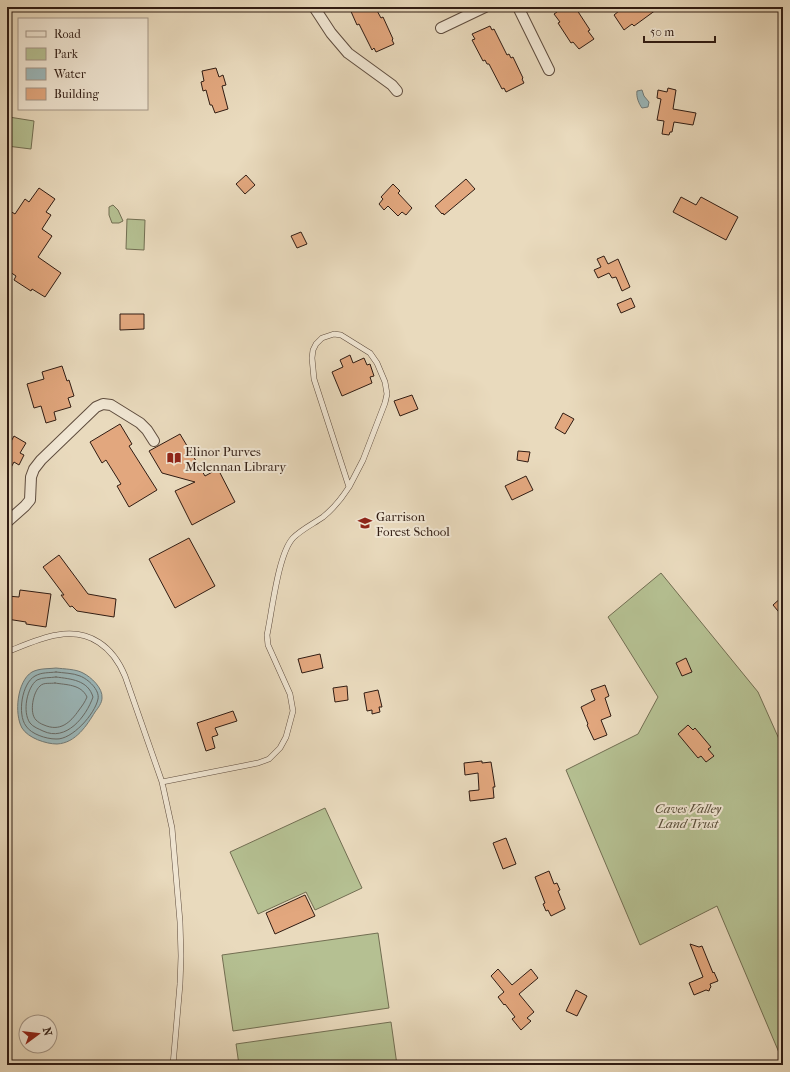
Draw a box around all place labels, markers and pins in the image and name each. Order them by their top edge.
place label: Elinor Purves Mclennan Library [185,444,287,474]
library icon: Elinor Purves Mclennan Library [166,450,182,466]
place label: Garrison Forest School [376,509,450,539]
school or university icon: Garrison Forest School [357,515,373,531]

